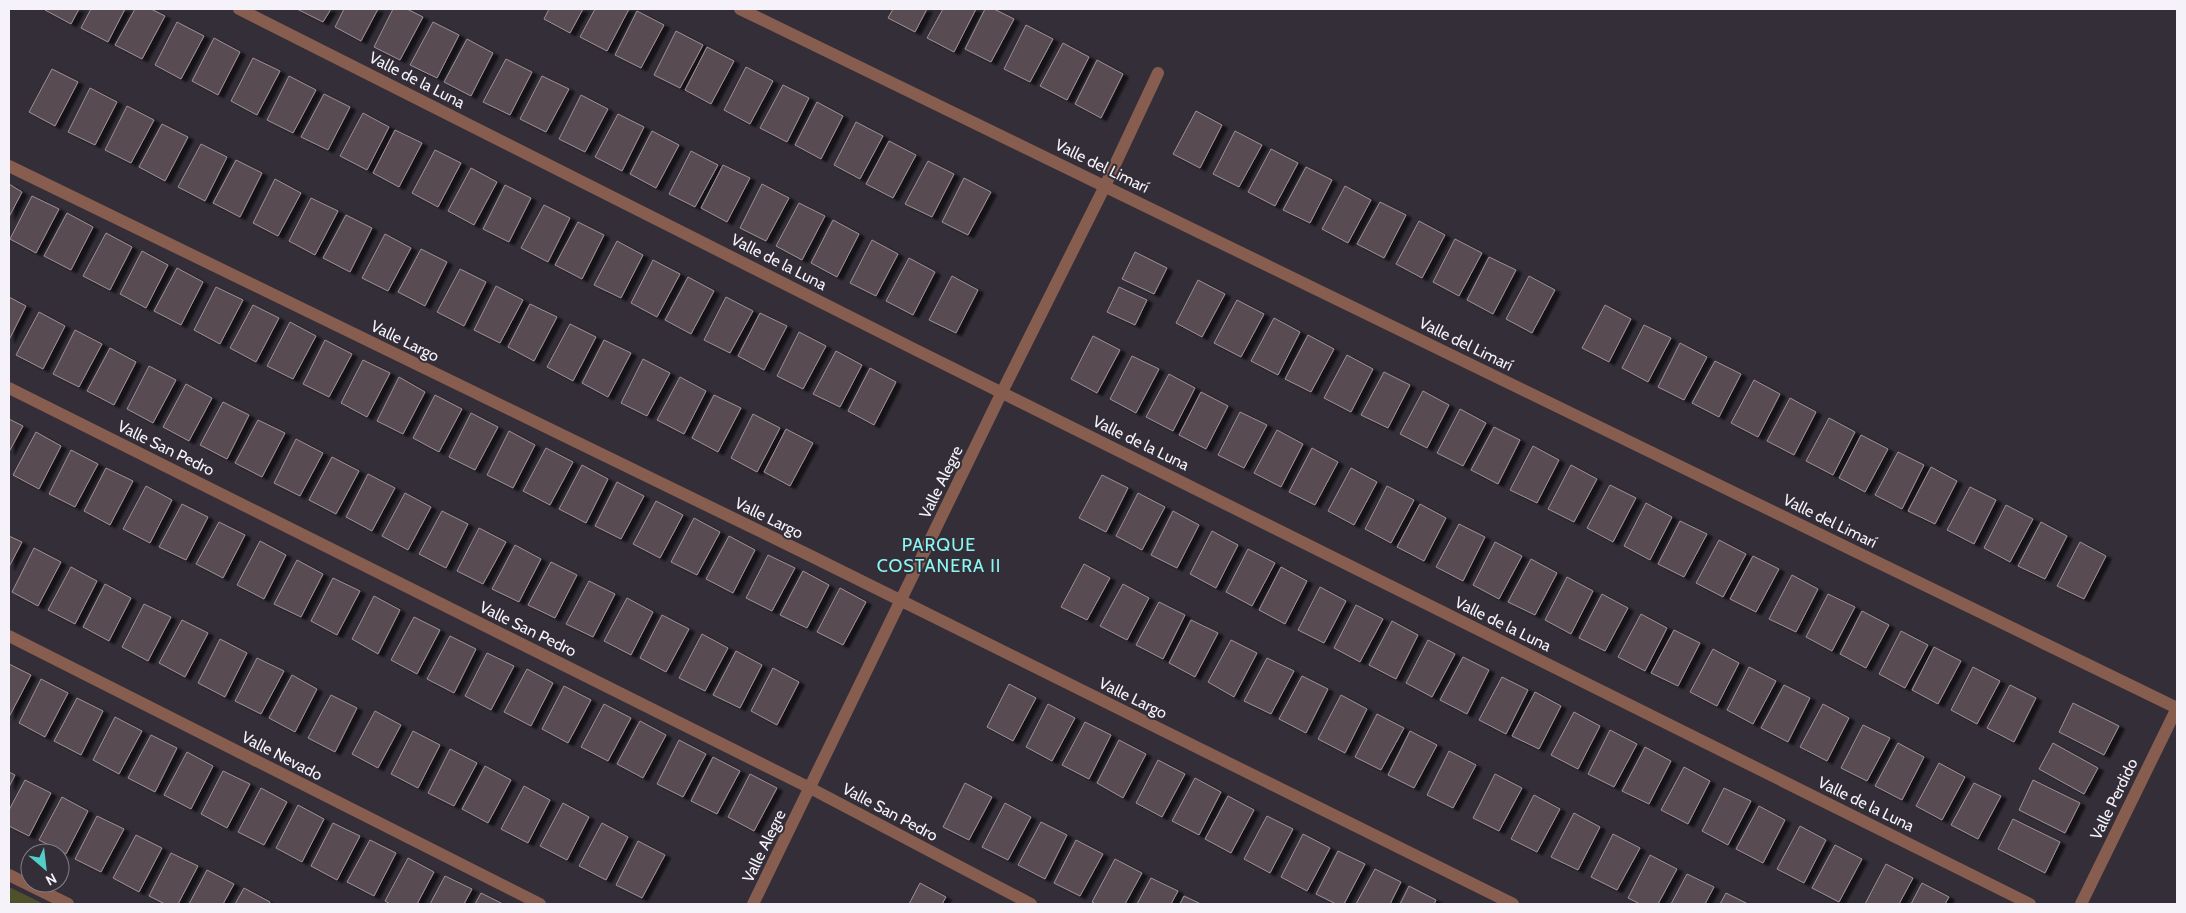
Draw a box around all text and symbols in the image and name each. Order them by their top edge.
street label: Valle de la Luna [366,48,468,112]
street label: Valle del Limarí [1052,135,1153,197]
street label: Valle de la Luna [728,230,830,294]
street label: Valle del Limarí [1416,313,1517,375]
street label: Valle Largo [368,316,442,366]
street label: Valle de la Luna [1090,412,1193,475]
street label: Valle San Pedro [115,416,218,480]
street label: Valle Alegre [915,442,967,522]
street label: Valle del Limarí [1780,490,1881,552]
street label: Valle Largo [732,493,806,543]
district label: PARQUE COSTANERA II [877,534,1001,577]
street label: Valle de la Luna [1452,593,1555,656]
street label: Valle San Pedro [477,597,580,661]
street label: Valle Largo [1096,673,1170,723]
street label: Valle Nevado [238,727,326,785]
street label: Valle Perdido [2086,755,2142,843]
street label: Valle de la Luna [1815,773,1918,836]
street label: Valle San Pedro [839,779,941,845]
street label: Valle Alegre [738,806,790,886]
north arrow [20,843,70,893]
text: N [43,869,60,890]

